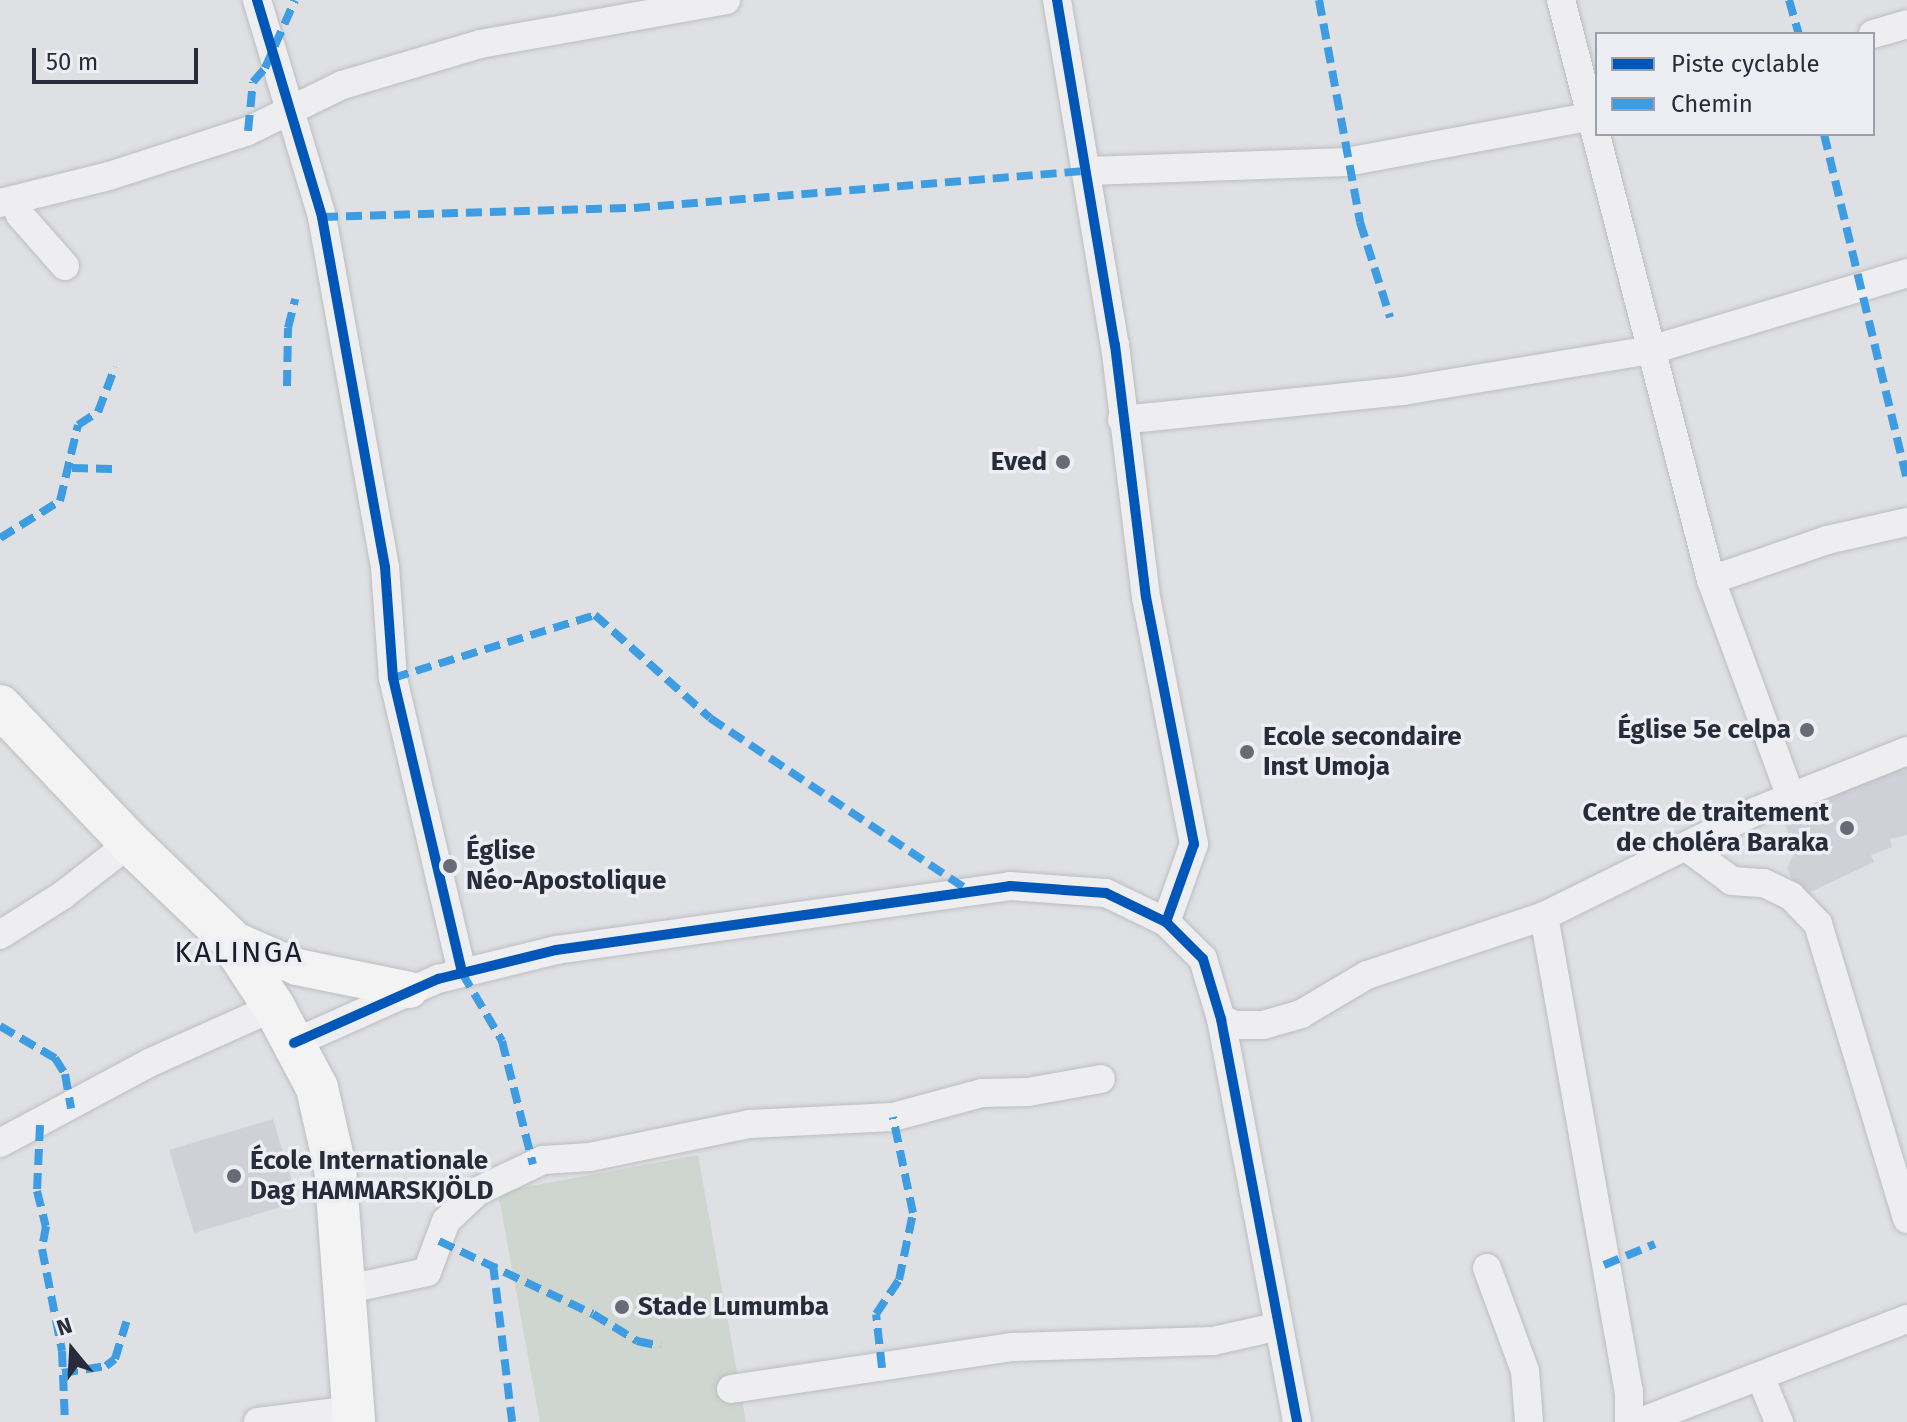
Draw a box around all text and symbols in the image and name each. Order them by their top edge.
scale bar [36,32,202,82]
legend [1595,32,1875,136]
text: 50 m [46,48,98,76]
text: Piste cyclable [1671,50,1820,78]
text: Chemin [1671,90,1753,118]
place label: Eved [991,446,1047,478]
marker: Eved [1054,453,1072,471]
place label: Église 5e celpa [1617,714,1791,746]
place label: Ecole secondaire Inst Umoja [1263,721,1462,782]
marker: Église 5e celpa [1798,721,1816,739]
marker: Ecole secondaire Inst Umoja [1238,743,1256,761]
place label: Centre de traitement de choléra Baraka [1582,797,1829,858]
marker: Centre de traitement de choléra Baraka [1836,817,1858,839]
place label: Église Néo-Apostolique [466,835,666,896]
marker: Église Néo-Apostolique [441,857,459,875]
district label: KALINGA [174,934,304,970]
place label: École Internationale Dag HAMMARSKJÖLD [250,1145,493,1206]
marker: École Internationale Dag HAMMARSKJÖLD [225,1167,243,1185]
place label: Stade Lumumba [638,1291,829,1323]
marker: Stade Lumumba [613,1298,631,1316]
north arrow [32,1310,112,1390]
text: N [53,1312,76,1342]

